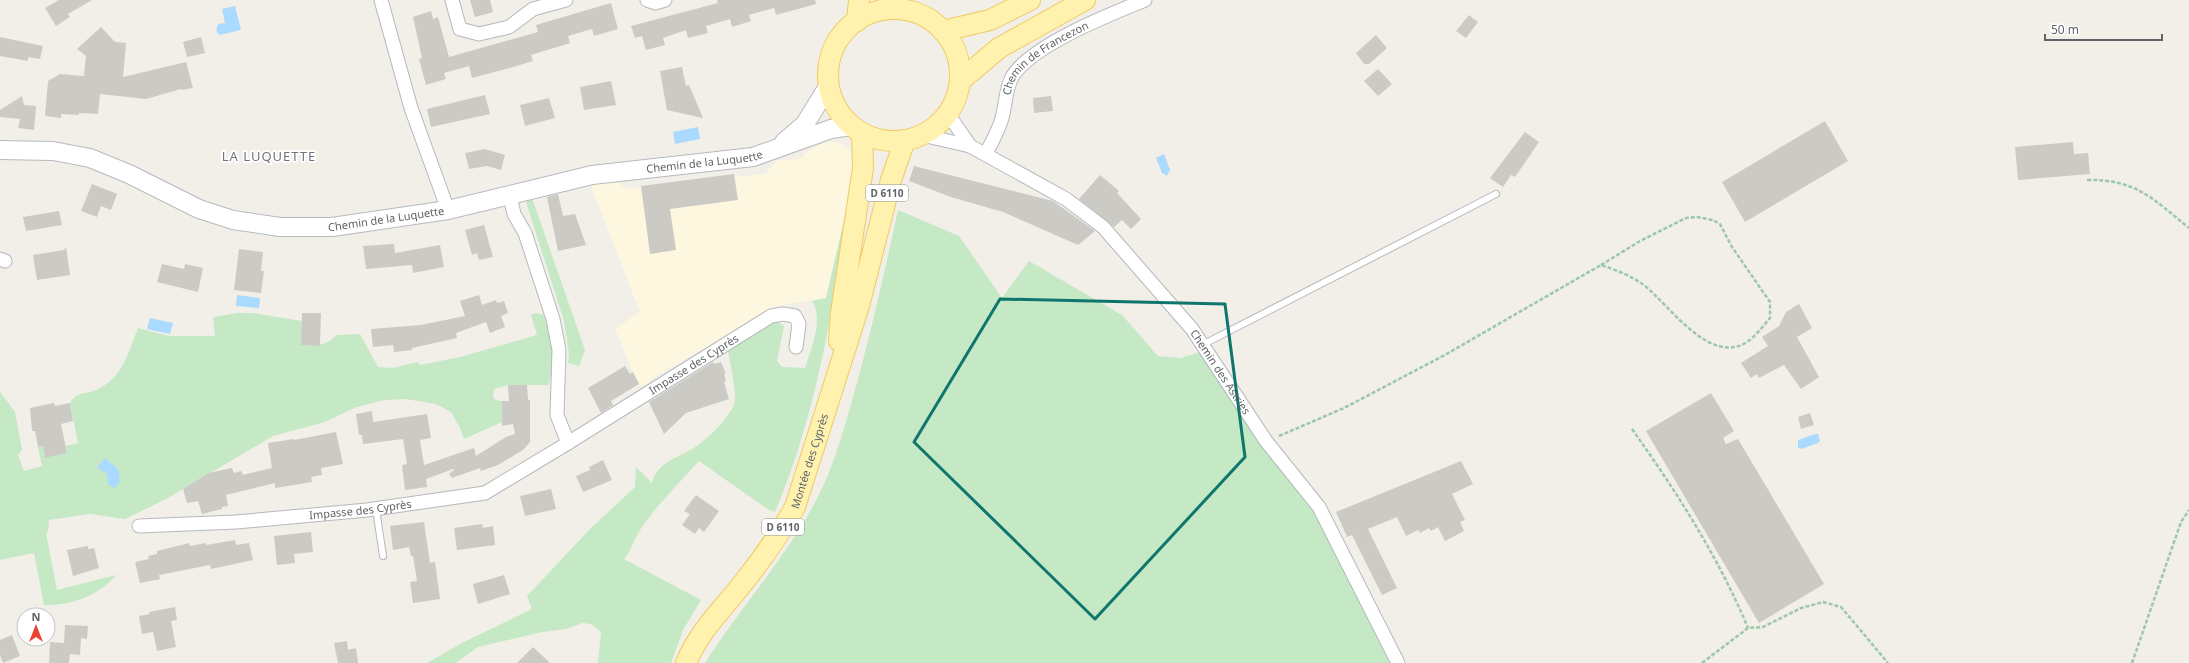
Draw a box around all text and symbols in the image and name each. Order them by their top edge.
scale bar [2045,16,2162,42]
street label: Chemin de Francezon [998,17,1091,96]
text: 50 m [2051,21,2079,38]
street label: Chemin de la Luquette [645,146,765,176]
district label: LA LUQUETTE [222,147,316,165]
road number: D 6110 [866,185,908,201]
street label: Chemin de la Luquette [328,203,445,234]
street label: Chemin des Astries [1187,326,1254,417]
street label: Impasse des Cyprès [646,330,741,398]
street label: Montée des Cyprès [787,411,831,510]
street label: Impasse des Cyprès [308,496,412,522]
road number: D 6110 [762,519,804,535]
north arrow [16,607,56,647]
text: N [32,609,40,624]

